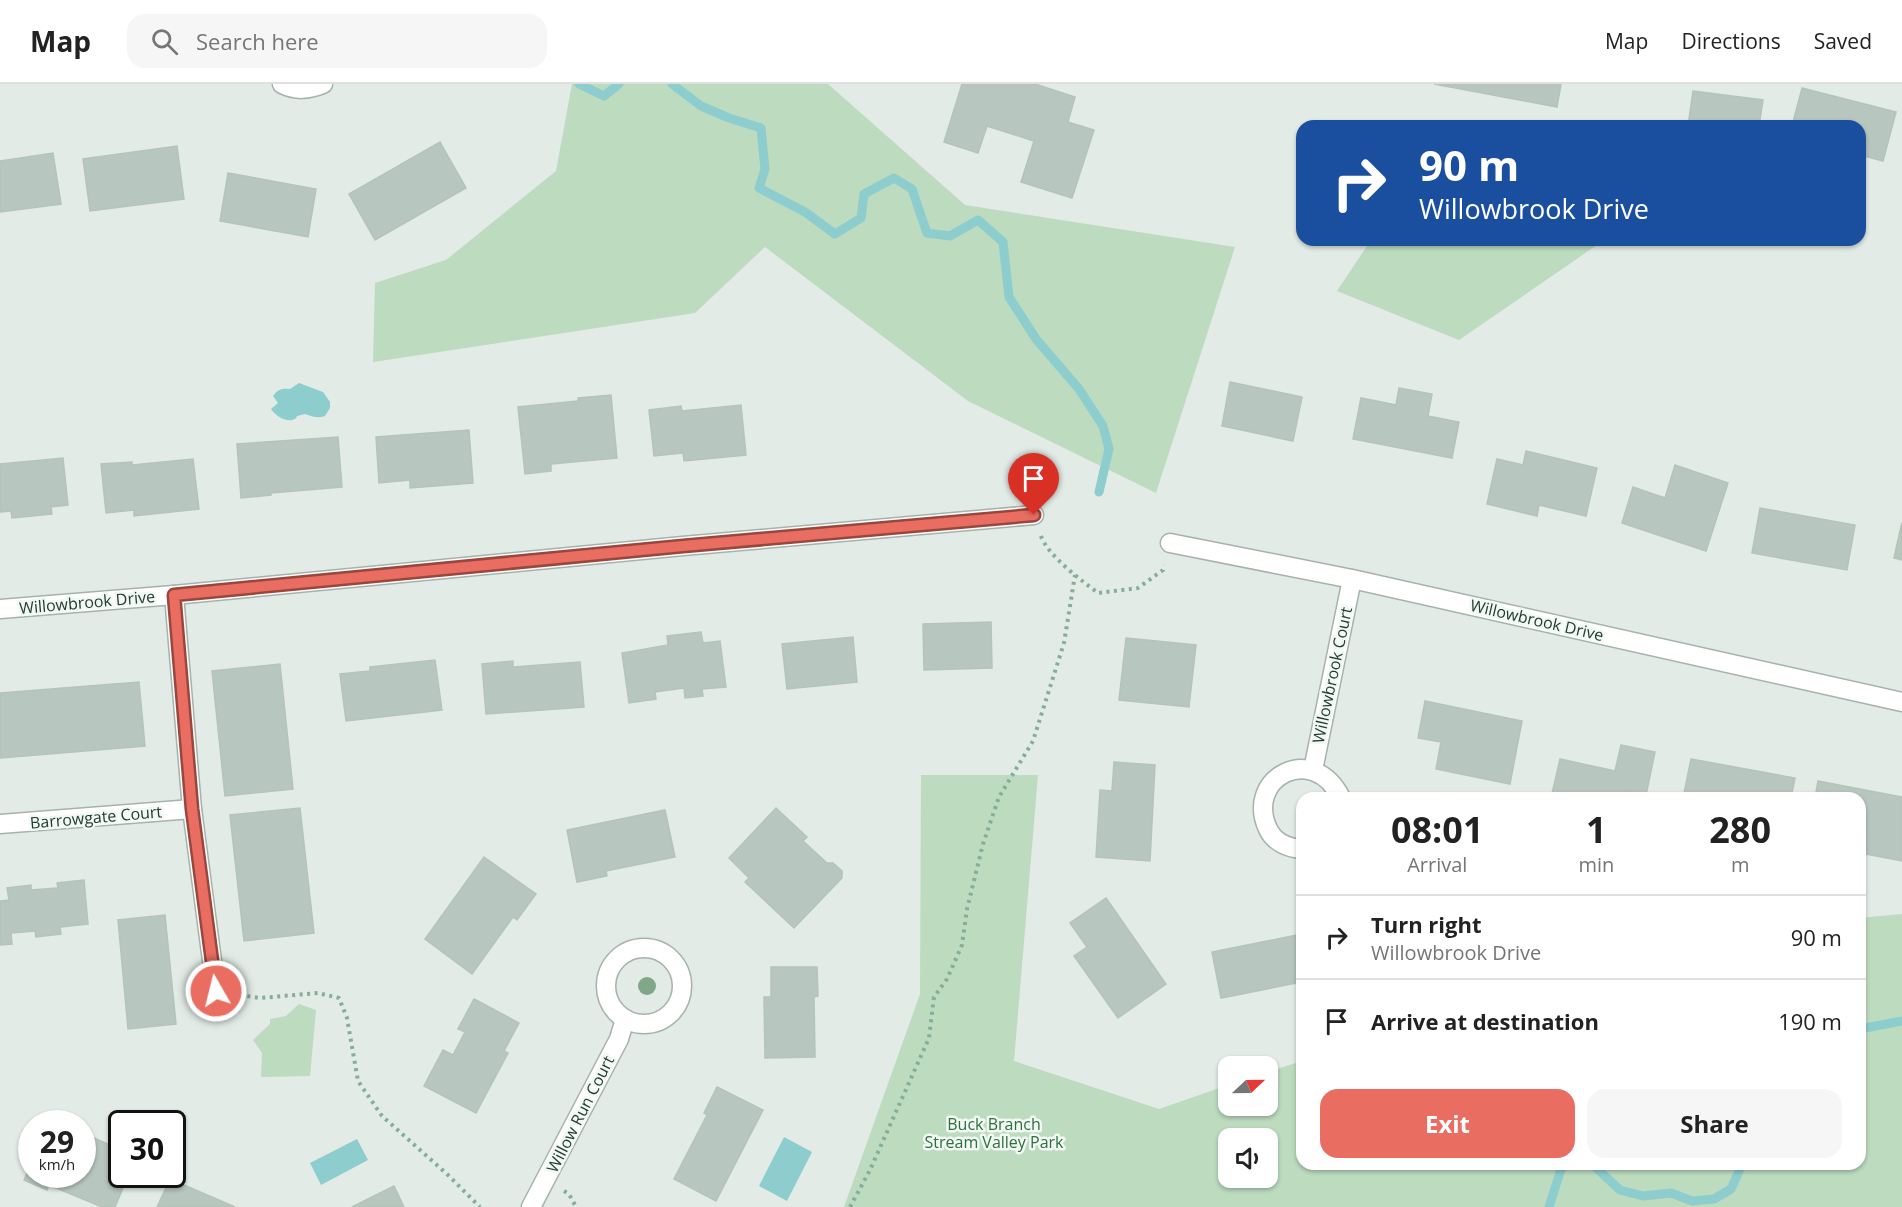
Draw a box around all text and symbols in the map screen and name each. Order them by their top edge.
search box [127,14,547,68]
text: Map [30,22,91,60]
icon: search [148,25,181,58]
text: Search here [196,26,319,56]
text: Map [1605,27,1648,55]
text: Directions [1681,27,1781,55]
text: Saved [1814,27,1872,55]
text: 90 m [1419,136,1519,193]
icon: right [1320,144,1398,222]
text: Willowbrook Drive [1419,190,1649,227]
pin [1008,453,1059,515]
icon: arrive [1017,462,1050,495]
street label: Willowbrook Drive [18,585,156,619]
street label: Willowbrook Drive [1468,594,1606,646]
street label: Willowbrook Court [1307,605,1357,745]
street label: Barrowgate Court [29,800,163,834]
text: 08:01 [1391,805,1484,854]
text: 1 [1586,805,1607,854]
text: 280 [1709,805,1771,854]
text: Arrival [1407,851,1467,878]
text: min [1578,851,1614,878]
text: m [1731,851,1749,878]
text: Turn right [1371,909,1482,939]
icon: right [1320,921,1353,954]
text: 90 m [1791,922,1842,952]
text: Willowbrook Drive [1371,939,1541,966]
position arrow [184,959,248,1023]
icon: arrive [1320,1005,1353,1038]
text: Arrive at destination [1371,1006,1599,1036]
text: 190 m [1778,1006,1842,1036]
street label: Willow Run Court [541,1052,619,1176]
north arrow [1218,1056,1278,1116]
map controls [1218,1056,1278,1188]
button: Exit [1320,1089,1575,1158]
button: Share [1587,1089,1842,1158]
speed limit sign: 30 [108,1110,186,1188]
park label: Buck Branch Stream Valley Park [925,1113,1064,1153]
text: 29 [40,1121,74,1162]
button: sound [1218,1128,1278,1188]
text: km/h [39,1154,75,1174]

